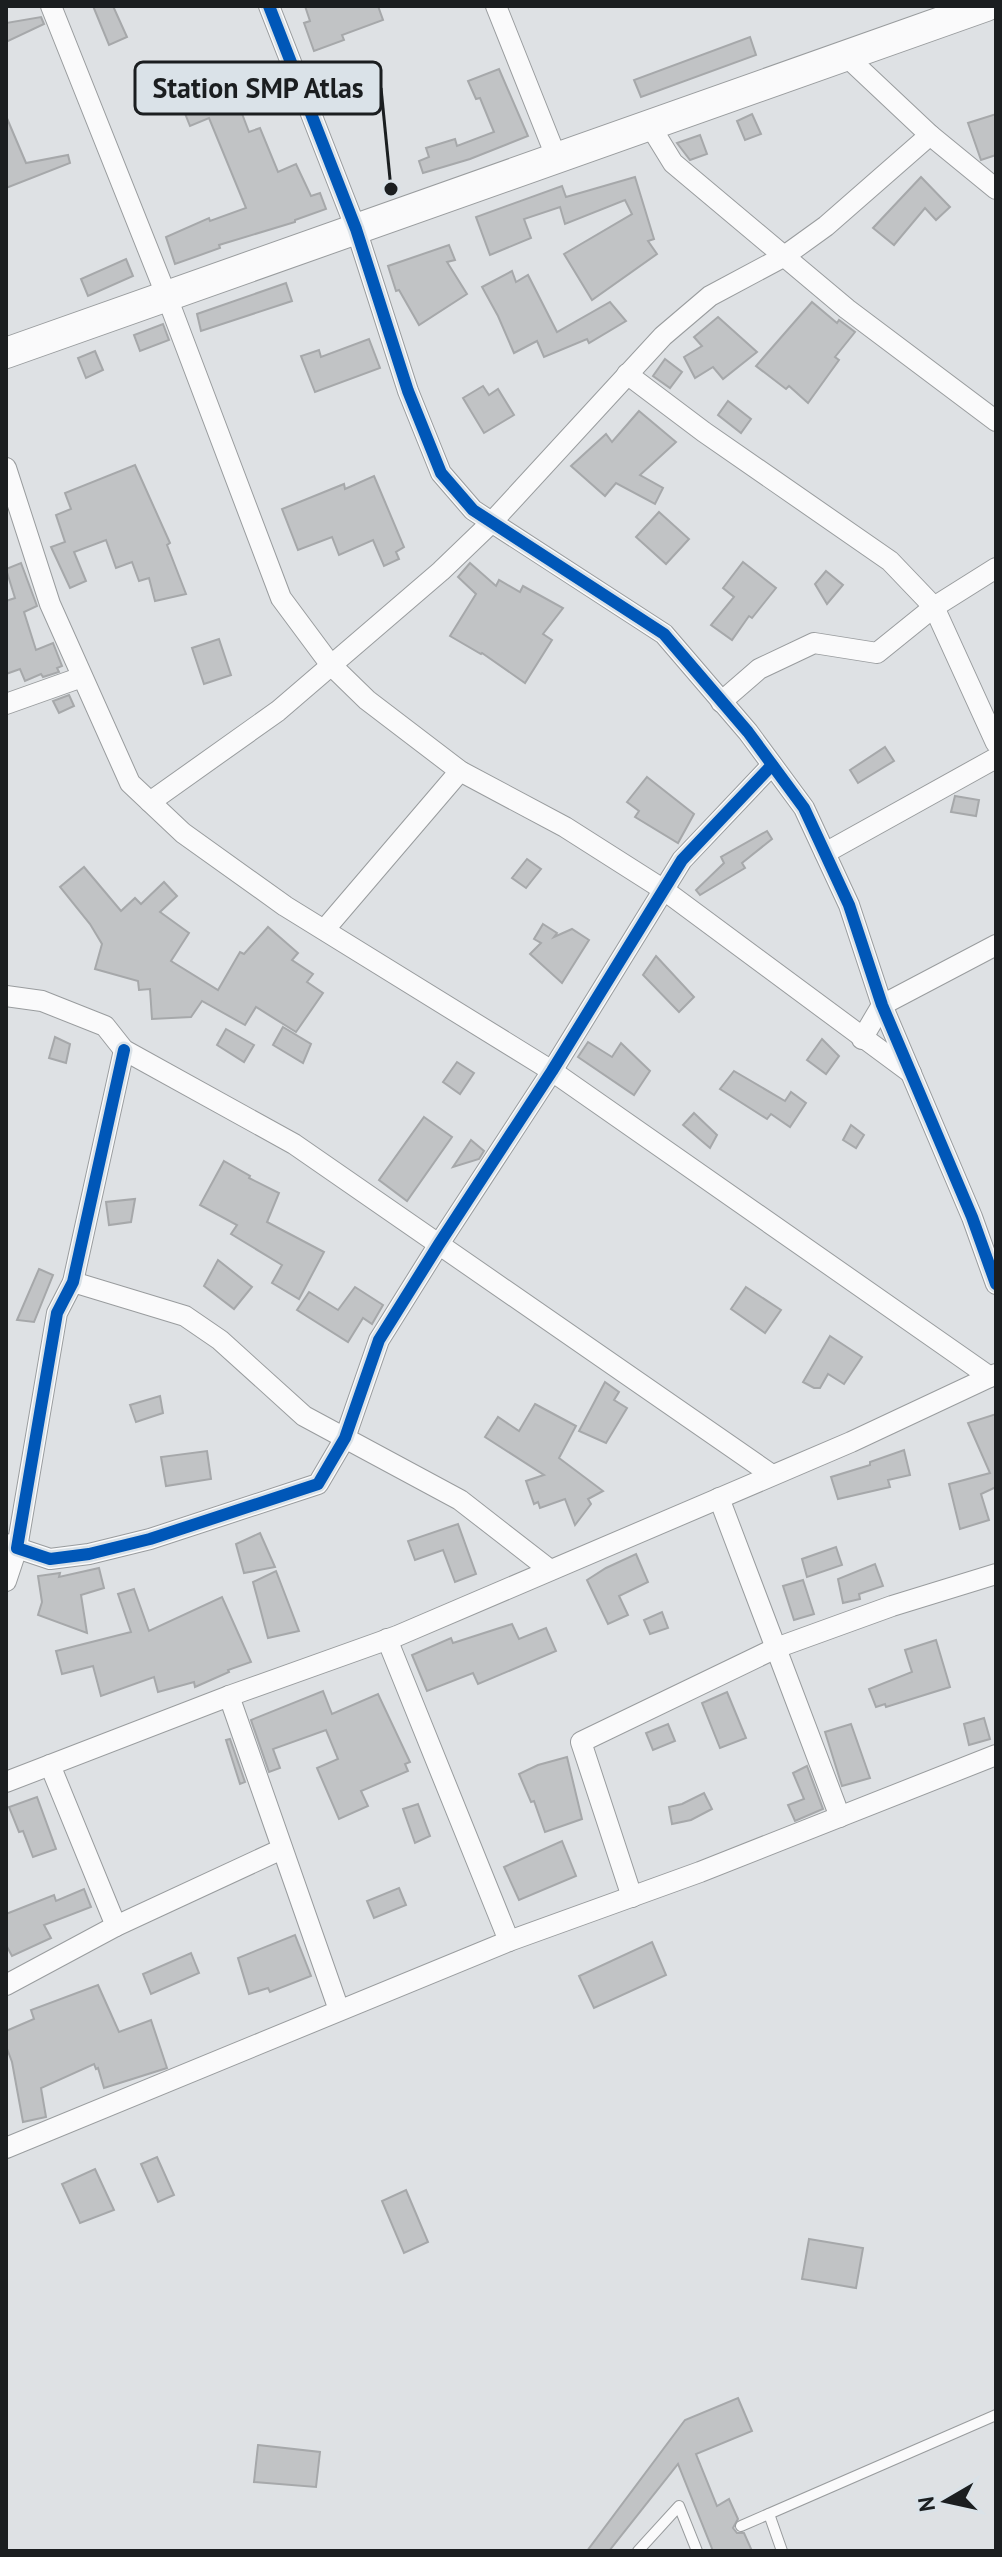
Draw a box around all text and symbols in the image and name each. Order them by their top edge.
callout: Station SMP Atlas [135,62,381,114]
text: Station SMP Atlas [152,69,364,106]
north arrow [906,2461,986,2541]
text: N [911,2495,941,2513]

